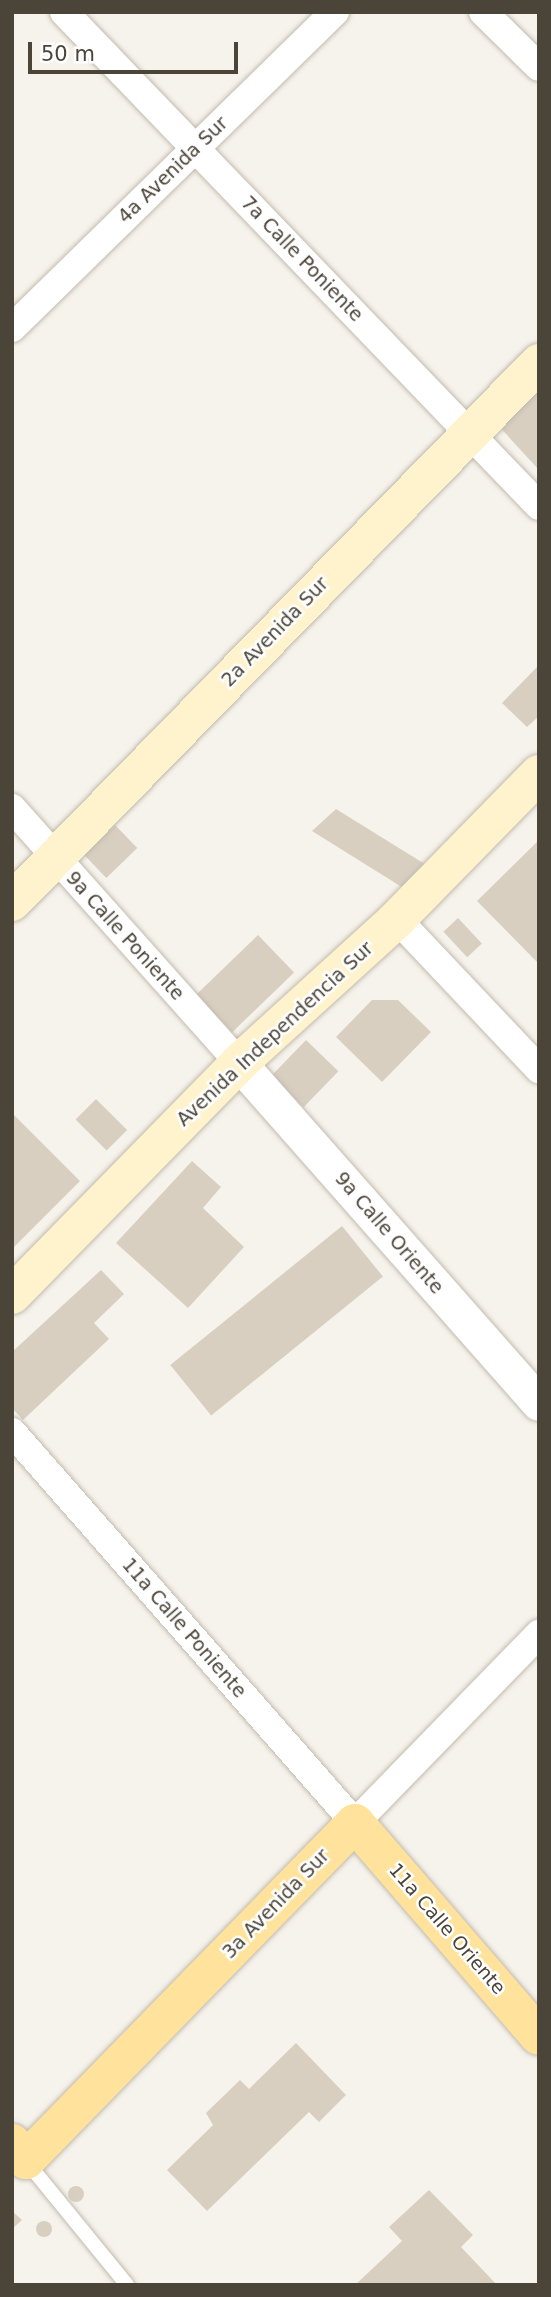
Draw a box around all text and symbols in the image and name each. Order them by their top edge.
scale bar [32,28,242,72]
text: 50 m [41,42,95,66]
street label: 4a Avenida Sur [113,112,233,228]
street label: 7a Calle Poniente [236,192,368,326]
street label: 2a Avenida Sur [217,572,333,692]
street label: 9a Calle Poniente [61,867,189,1005]
street label: Avenida Independencia Sur [172,937,378,1131]
street label: 9a Calle Oriente [330,1167,448,1299]
street label: 11a Calle Poniente [117,1553,251,1703]
street label: 3a Avenida Sur [218,1844,334,1964]
street label: 11a Calle Oriente [384,1859,510,1999]

